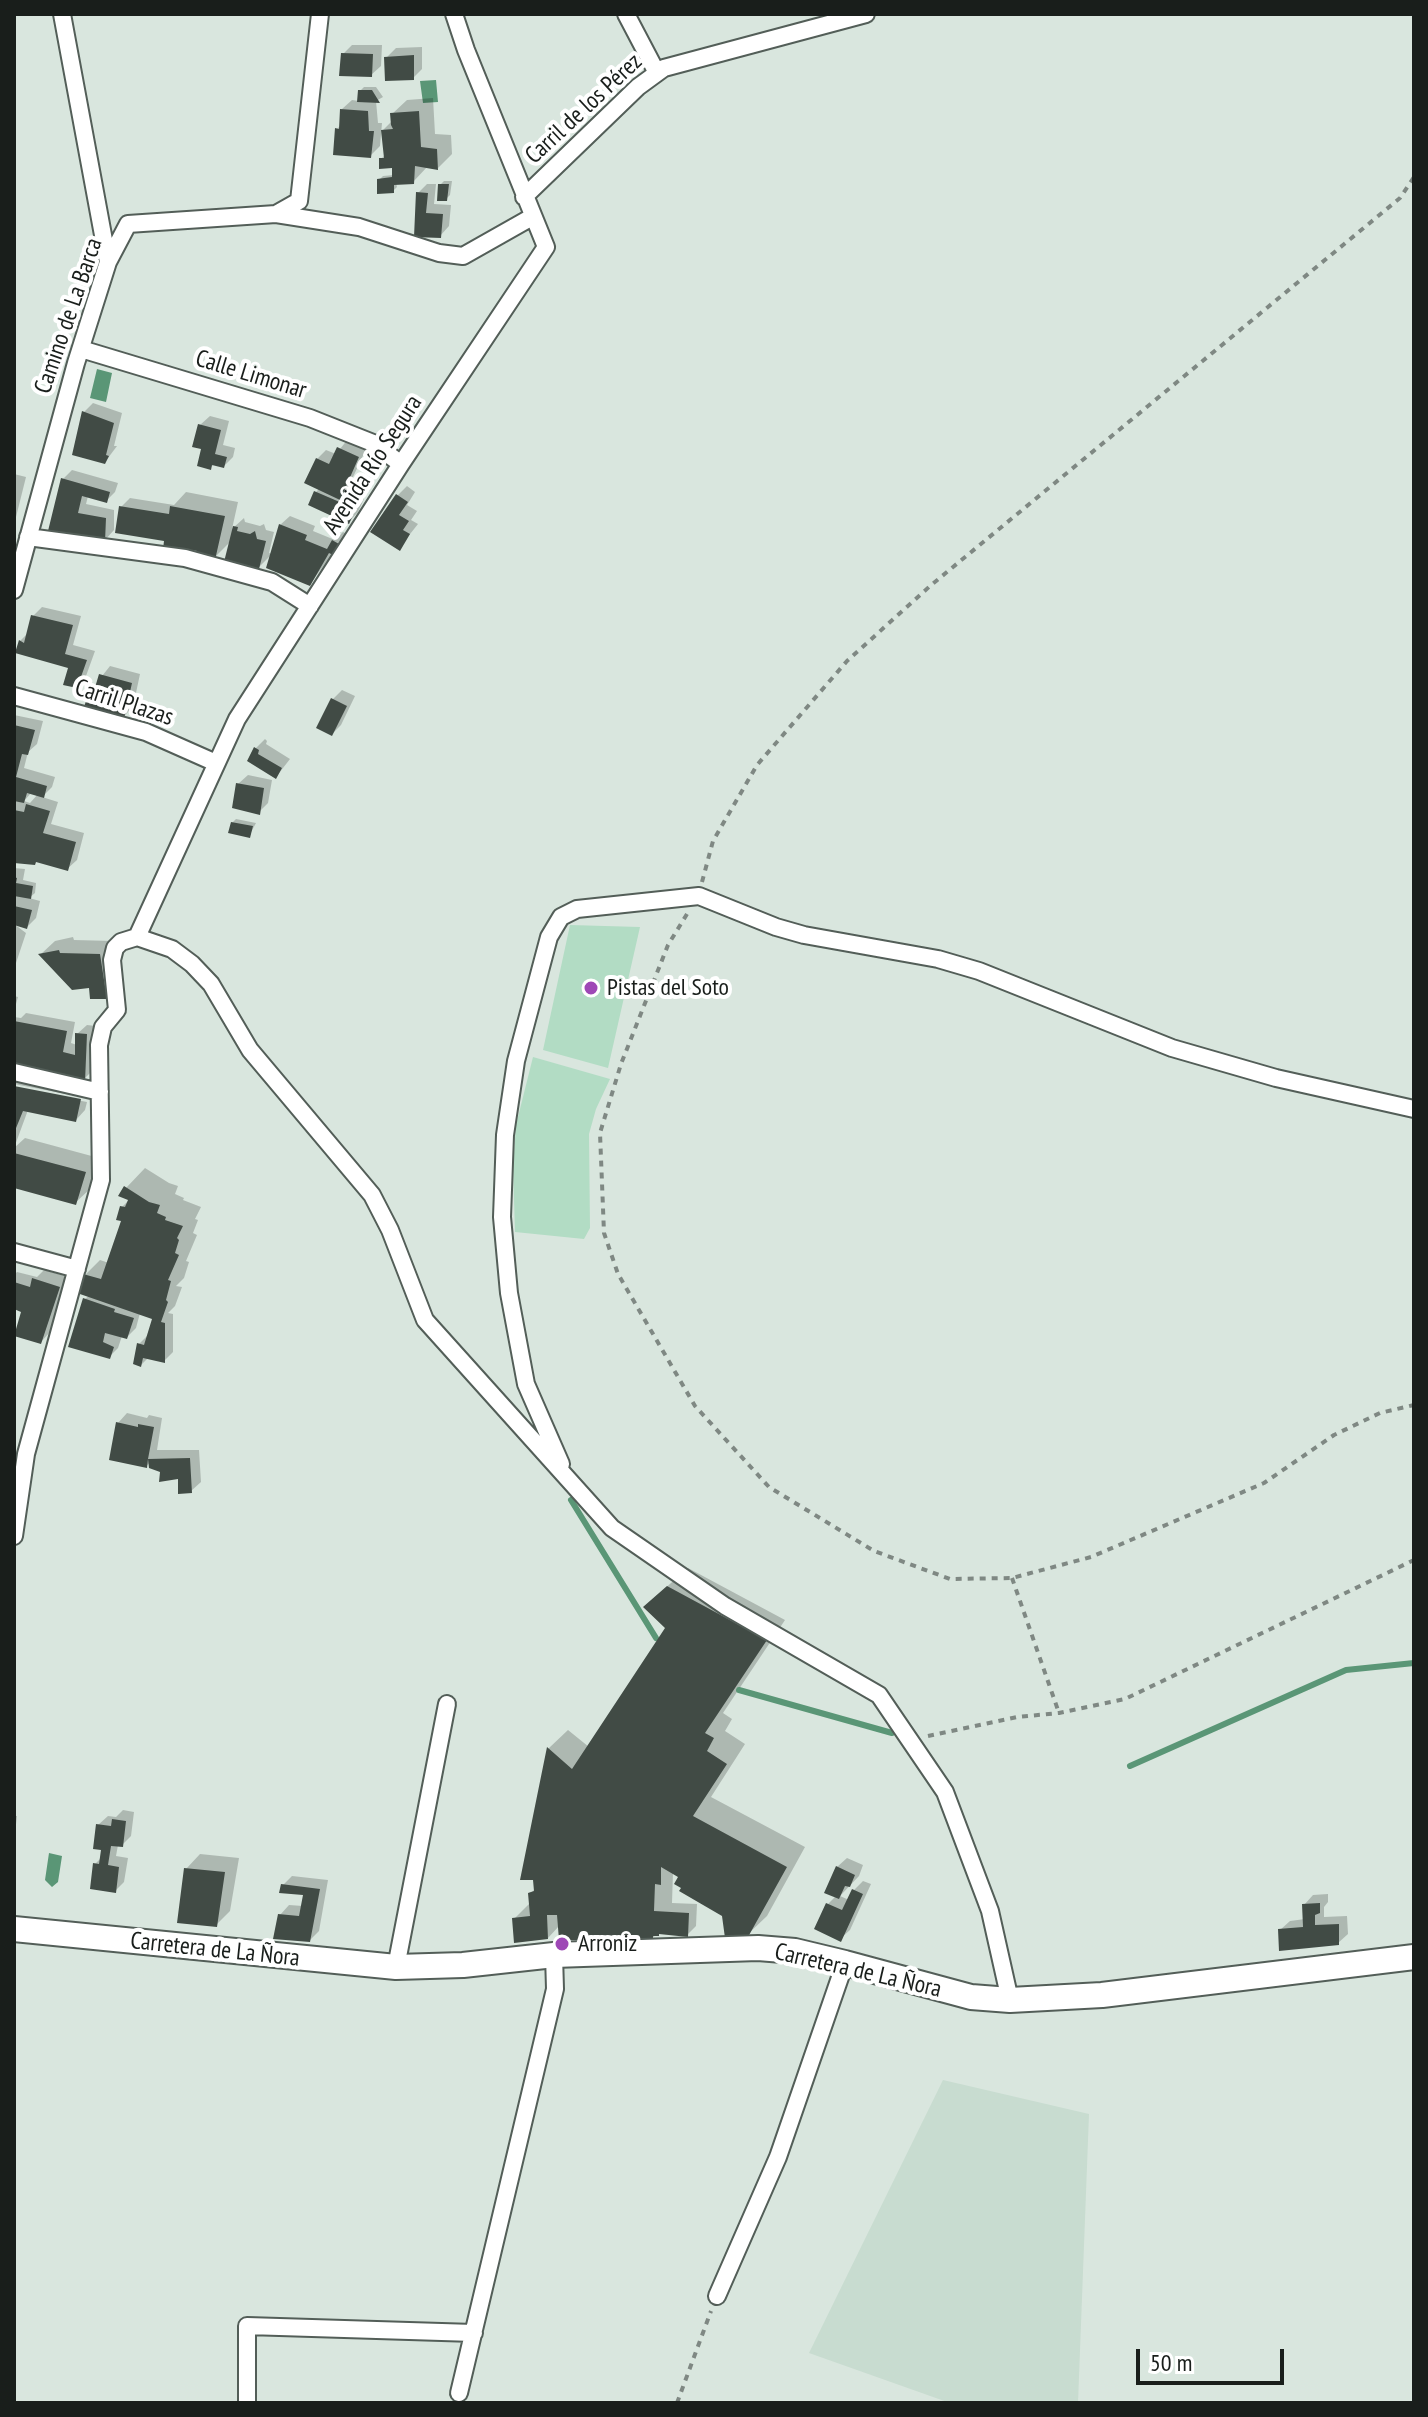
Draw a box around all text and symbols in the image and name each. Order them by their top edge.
street label: Carril de los Pérez [520,48,648,170]
street label: Camino de La Barca [29,235,109,397]
street label: Calle Limonar [192,345,310,405]
street label: Avenida Río Segura [317,390,429,540]
street label: Carril Plazas [71,674,177,732]
place label: Pistas del Soto [607,974,729,1002]
marker: Pistas del Soto [582,979,600,997]
street label: Carretera de La Ñora [129,1927,301,1973]
place label: Arroniz [578,1930,637,1958]
marker: Arroniz [553,1935,571,1953]
street label: Carretera de La Ñora [772,1938,944,2004]
scale bar [1140,2333,1288,2383]
text: 50 m [1150,2347,1192,2378]

